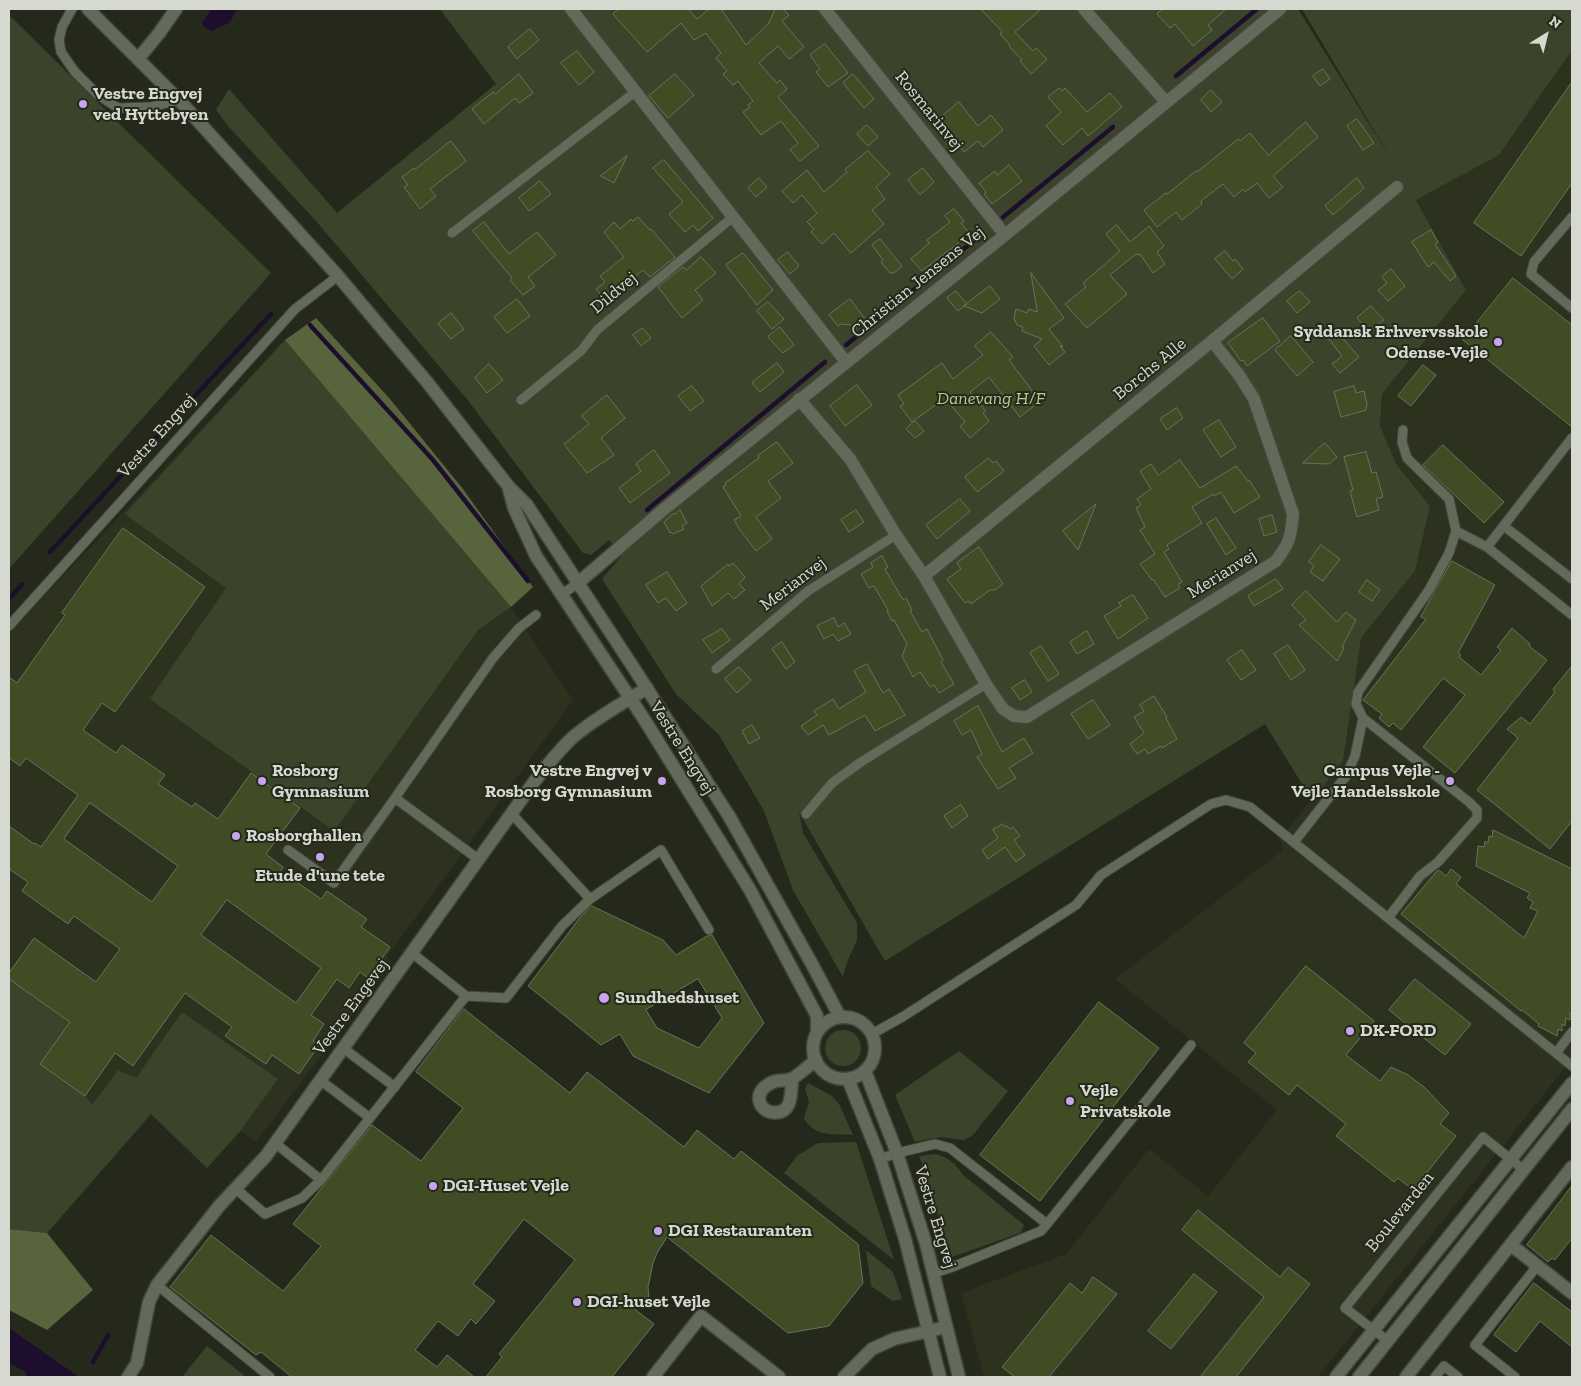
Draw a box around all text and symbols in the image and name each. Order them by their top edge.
north arrow [1521,10,1571,60]
text: N [1546,12,1564,32]
street label: Rosmarinvej [890,67,968,155]
place label: Vestre Engvej ved Hyttebyen [93,83,208,126]
marker: Vestre Engvej ved Hyttebyen [77,98,89,110]
street label: Christian Jensens Vej [847,221,989,343]
street label: Dildvej [586,267,642,319]
place label: Syddansk Erhvervsskole Odense-Vejle [1294,321,1488,364]
street label: Borchs Alle [1109,333,1191,405]
marker: Syddansk Erhvervsskole Odense-Vejle [1492,336,1504,348]
park label: Danevang H/F [937,388,1045,410]
street label: Vestre Engvej [113,389,201,483]
street label: Merianvej [1184,544,1260,604]
street label: Merianvej [756,552,830,616]
street label: Vestre Engvej [645,697,719,799]
place label: Rosborg Gymnasium [272,760,369,802]
place label: Vestre Engvej v Rosborg Gymnasium [485,760,652,802]
place label: Campus Vejle - Vejle Handelsskole [1291,760,1440,802]
marker: Rosborg Gymnasium [256,775,268,787]
marker: Vestre Engvej v Rosborg Gymnasium [656,775,668,787]
marker: Campus Vejle - Vejle Handelsskole [1444,775,1456,787]
place label: Rosborghallen [246,825,362,847]
marker: Rosborghallen [230,830,242,842]
marker: Etude d'une tete [314,851,326,863]
place label: Etude d'une tete [255,865,385,887]
street label: Vestre Engevej [309,954,393,1060]
place label: Sundhedshuset [615,987,739,1009]
marker: Sundhedshuset [597,991,611,1005]
place label: DK-FORD [1360,1020,1436,1042]
marker: DK-FORD [1344,1025,1356,1037]
place label: Vejle Privatskole [1080,1080,1171,1122]
marker: Vejle Privatskole [1064,1095,1076,1107]
street label: Vestre Engvej [909,1163,961,1271]
street label: Boulevarden [1361,1167,1439,1257]
place label: DGI-Huset Vejle [443,1175,569,1197]
marker: DGI-Huset Vejle [427,1180,439,1192]
place label: DGI Restauranten [668,1220,812,1242]
marker: DGI Restauranten [652,1225,664,1237]
place label: DGI-huset Vejle [587,1291,710,1313]
marker: DGI-huset Vejle [571,1296,583,1308]

